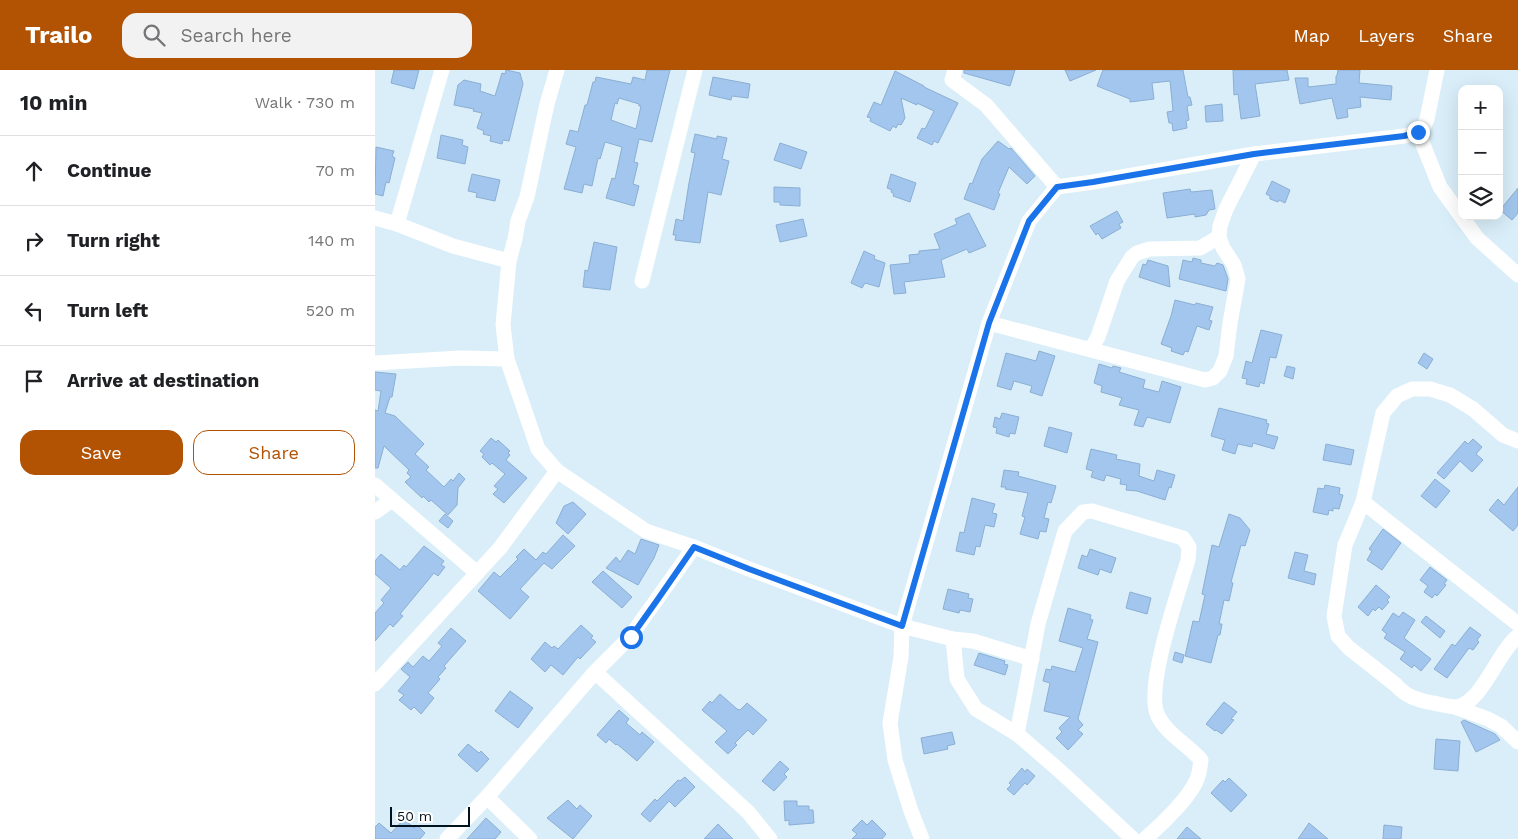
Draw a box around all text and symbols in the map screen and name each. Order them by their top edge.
search box [122,13,472,58]
text: Trailo [25,21,92,49]
icon: search [140,21,168,49]
text: Search here [180,24,292,47]
text: Map [1293,25,1330,46]
text: Layers [1358,25,1415,46]
text: Share [1443,25,1493,46]
map controls [1458,85,1503,220]
button: + [1458,85,1503,130]
text: 10 min [20,90,87,115]
text: Walk · 730 m [255,93,355,112]
route end [1407,121,1430,144]
button: − [1458,130,1503,175]
icon: ahead [20,157,48,185]
text: Continue [67,159,151,182]
text: 70 m [316,161,355,180]
button: layers [1458,175,1503,220]
icon: right [20,227,48,255]
text: Turn right [67,229,160,252]
text: 140 m [308,231,355,250]
icon: left [20,297,48,325]
text: Turn left [67,299,148,322]
text: 520 m [306,301,355,320]
icon: arrive [20,367,48,395]
text: Arrive at destination [67,369,259,392]
button: Save [20,430,183,475]
button: Share [193,430,355,475]
route start [620,626,643,649]
scale bar [390,804,470,827]
text: 50 m [397,808,432,824]

